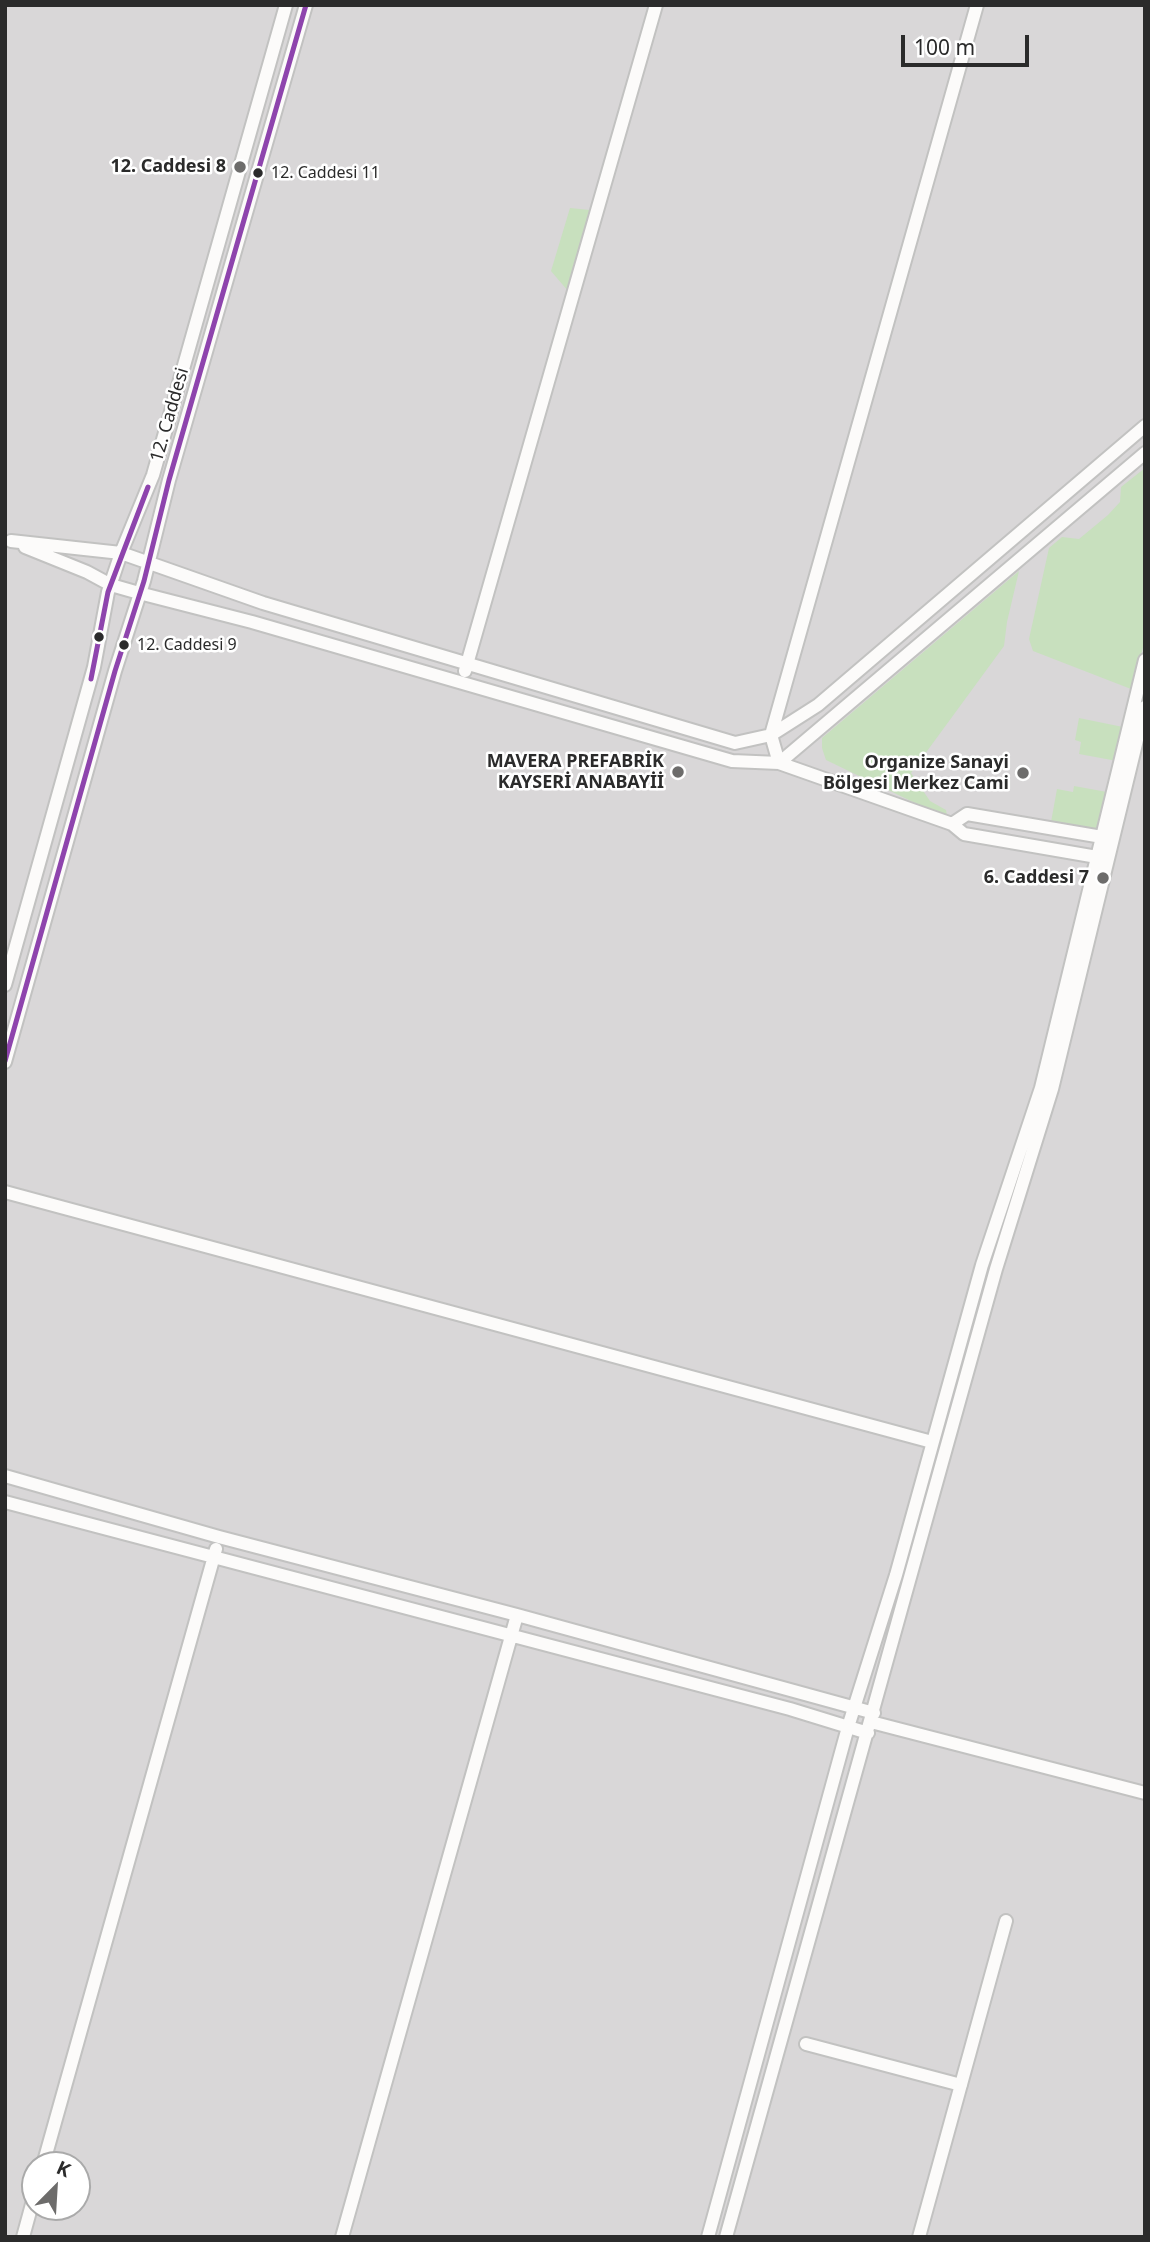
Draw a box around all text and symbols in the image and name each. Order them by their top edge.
scale bar [905,21,1033,65]
text: 100 m [914,33,975,61]
place label: 12. Caddesi 8 [110,156,226,178]
marker: 12. Caddesi 8 [232,159,248,175]
place label: 12. Caddesi 11 [271,163,380,183]
marker: 12. Caddesi 11 [251,166,265,180]
street label: 12. Caddesi [146,365,194,465]
unlabelled marker [92,630,106,644]
place label: 12. Caddesi 9 [137,635,237,655]
marker: 12. Caddesi 9 [117,638,131,652]
place label: MAVERA PREFABRİK KAYSERİ ANABAYİİ [487,751,664,794]
place label: Organize Sanayi Bölgesi Merkez Cami [823,752,1009,794]
marker: MAVERA PREFABRİK KAYSERİ ANABAYİİ [670,764,686,780]
marker: Organize Sanayi Bölgesi Merkez Cami [1015,765,1031,781]
place label: 6. Caddesi 7 [984,867,1089,889]
marker: 6. Caddesi 7 [1095,870,1111,886]
north arrow [21,2151,91,2221]
text: K [53,2154,75,2183]

